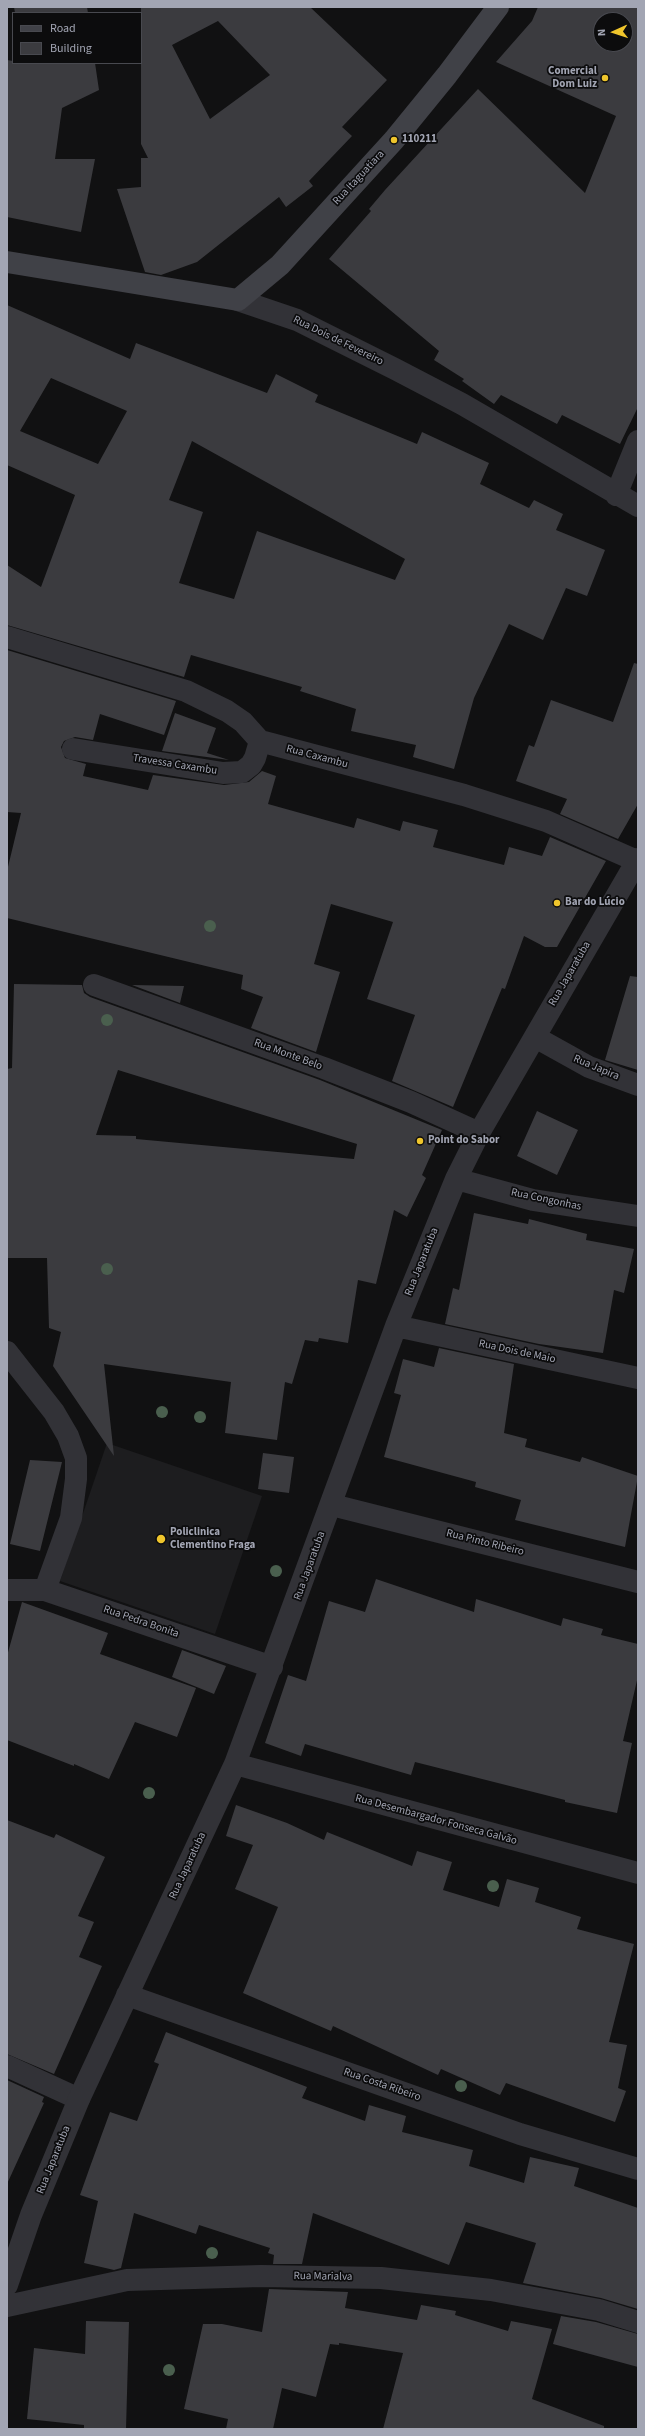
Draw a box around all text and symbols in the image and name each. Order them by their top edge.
legend [12,12,142,64]
north arrow [593,12,633,52]
text: Road [50,20,76,37]
text: N [594,29,609,37]
text: Building [50,40,92,57]
place label: Comercial Dom Luiz [548,65,597,91]
marker: Comercial Dom Luiz [600,73,610,83]
place label: 110211 [402,133,437,147]
marker: 110211 [389,135,399,145]
street label: Rua Itaguatiara [330,148,388,208]
street label: Rua Dois de Fevereiro [291,313,385,369]
street label: Rua Caxambu [285,742,349,772]
street label: Travessa Caxambu [132,752,218,778]
place label: Bar do Lúcio [565,896,625,910]
marker: Bar do Lúcio [552,898,562,908]
street label: Rua Japaratuba [546,939,594,1009]
street label: Rua Monte Belo [252,1037,324,1073]
street label: Rua Japira [571,1052,621,1084]
place label: Point do Sabor [428,1134,499,1148]
marker: Point do Sabor [415,1136,425,1146]
street label: Rua Congonhas [510,1186,582,1214]
street label: Rua Japaratuba [402,1226,442,1298]
street label: Rua Dois de Maio [477,1337,557,1367]
place label: Policlinica Clementino Fraga [170,1526,255,1552]
street label: Rua Pinto Ribeiro [445,1527,525,1559]
street label: Rua Japaratuba [291,1530,329,1602]
marker: Policlinica Clementino Fraga [155,1533,167,1545]
street label: Rua Pedra Bonita [102,1603,180,1641]
street label: Rua Desembargador Fonseca Galvão [354,1792,518,1848]
street label: Rua Japaratuba [167,1830,209,1902]
street label: Rua Costa Ribeiro [342,2066,422,2104]
street label: Rua Japaratuba [34,2124,74,2196]
street label: Rua Marialva [293,2270,353,2284]

